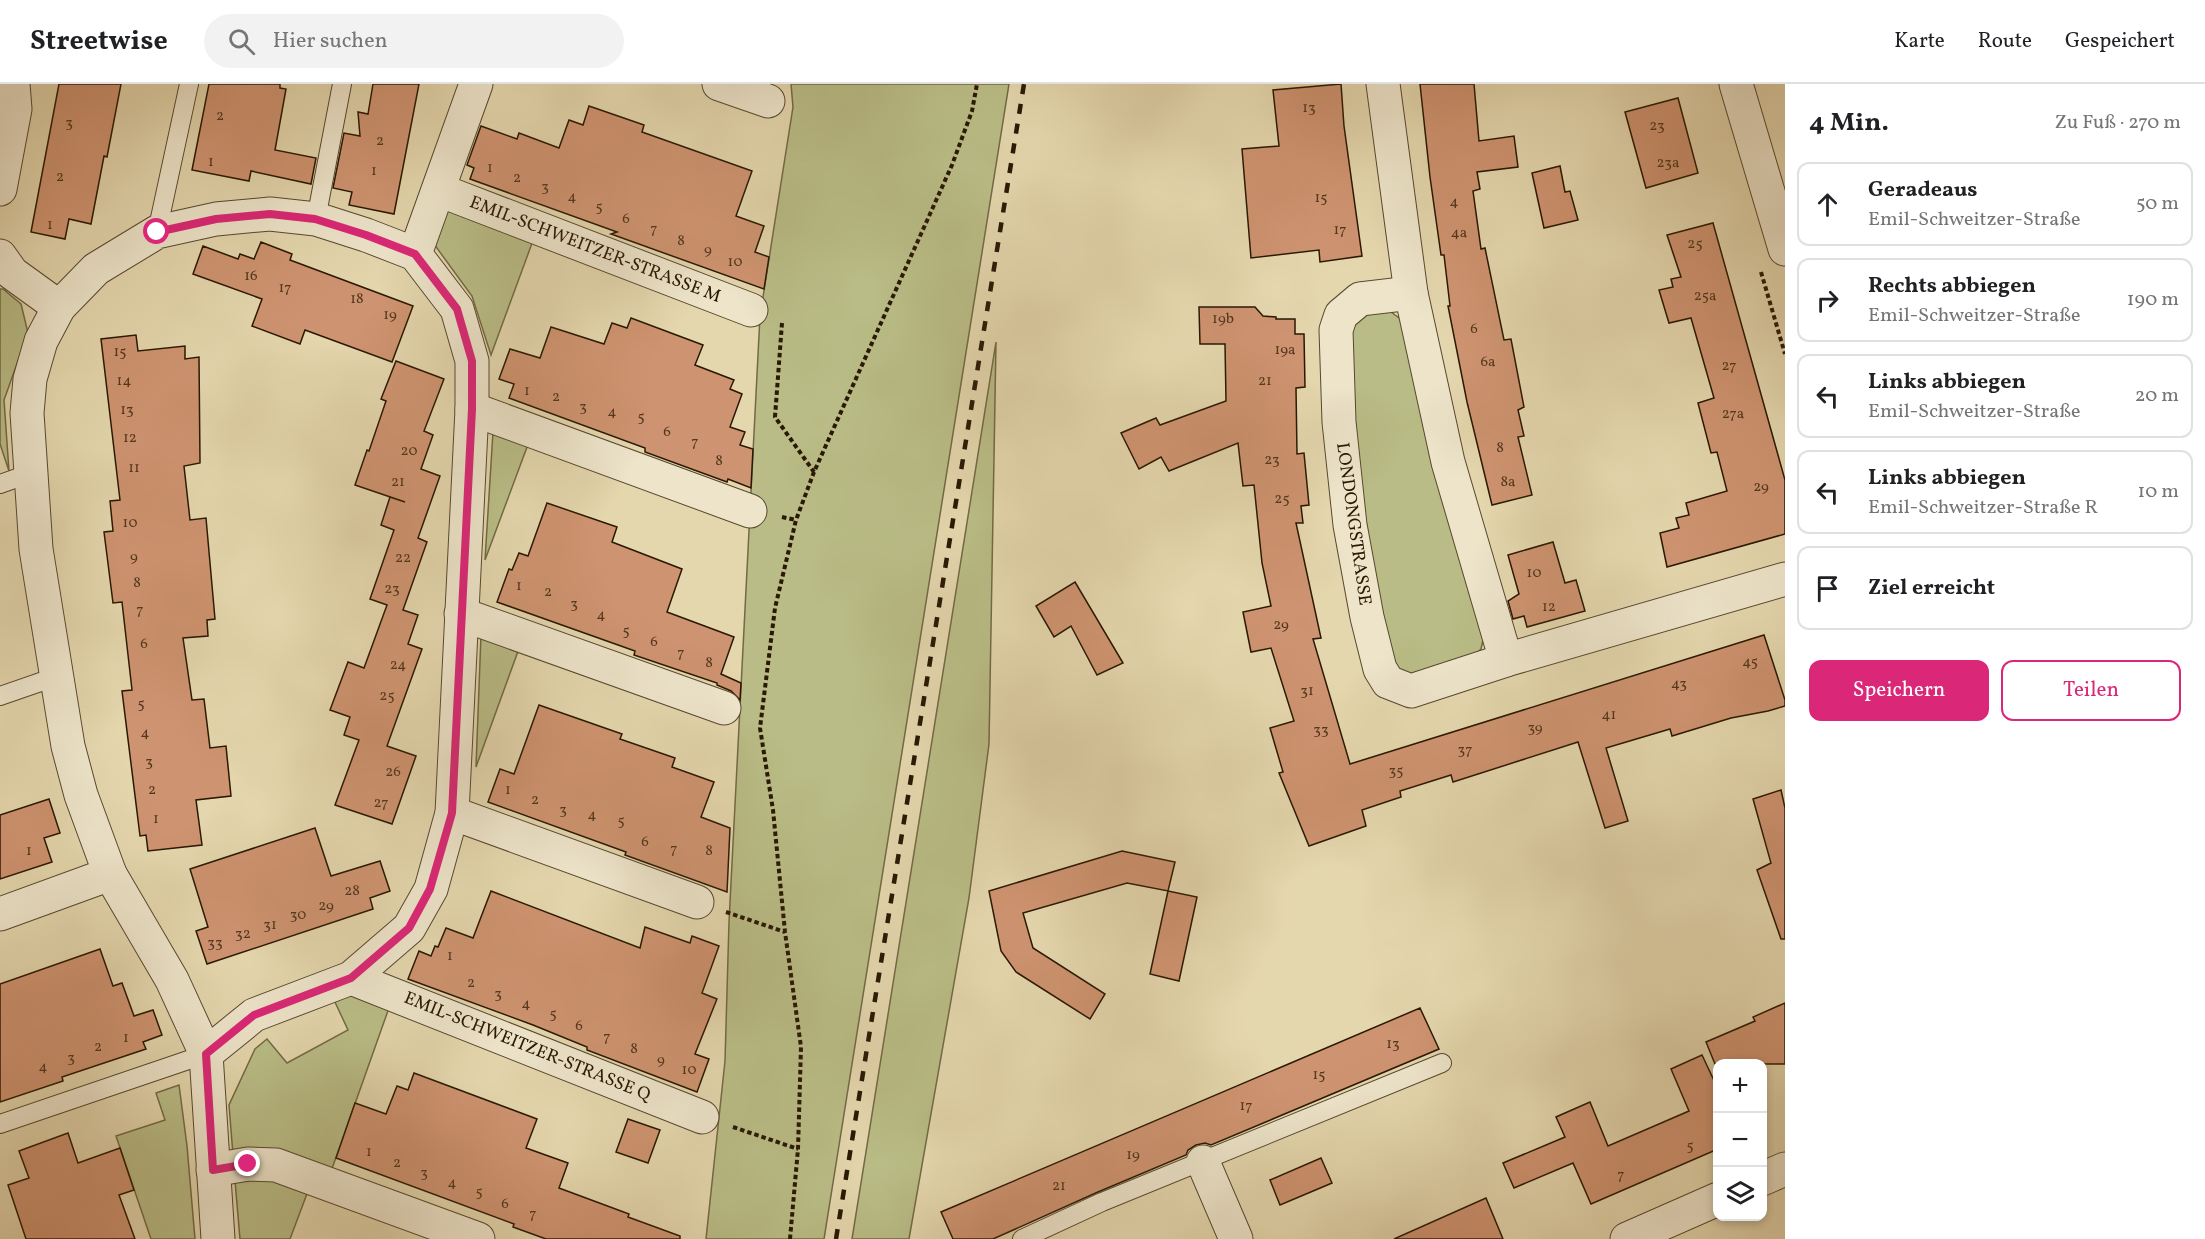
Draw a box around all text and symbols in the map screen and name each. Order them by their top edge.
search box [204,14,624,68]
text: Streetwise [30,22,168,61]
icon: search [225,25,258,58]
text: Hier suchen [273,26,388,57]
text: Karte [1894,27,1945,56]
text: Route [1978,27,2032,56]
text: Gespeichert [2065,27,2175,56]
house number: 13 [1302,98,1316,119]
text: 4 Min. [1809,105,1889,141]
house number: 2 [216,106,224,127]
text: Zu Fuß · 270 m [2054,109,2181,137]
house number: 3 [65,113,73,134]
house number: 23 [1649,116,1665,137]
house number: 2 [376,131,384,152]
house number: 1 [208,152,214,173]
house number: 23a [1657,153,1679,174]
house number: 1 [487,158,493,179]
house number: 1 [371,161,377,182]
house number: 2 [56,167,64,188]
house number: 2 [513,168,521,189]
text: Geradeaus [1868,175,1978,206]
house number: 3 [541,177,549,198]
house number: 4 [568,187,577,208]
house number: 15 [1314,188,1328,209]
icon: ahead [1811,188,1844,221]
street label: EMIL-SCHWEITZER-STRASSE M [466,190,725,310]
text: 50 m [2136,190,2179,218]
house number: 4 [1450,192,1459,213]
house number: 5 [595,197,603,218]
text: Emil-Schweitzer-Straße [1868,206,2081,234]
house number: 6 [622,209,630,230]
house number: 1 [47,215,53,236]
route start [143,218,169,244]
house number: 7 [650,219,658,240]
house number: 17 [1333,220,1347,241]
house number: 4a [1451,223,1467,244]
house number: 8 [677,231,685,252]
house number: 25 [1687,234,1703,255]
house number: 9 [704,240,712,261]
house number: 10 [728,252,742,273]
house number: 16 [244,266,258,287]
text: Rechts abbiegen [1868,271,2036,302]
house number: 17 [278,278,292,299]
icon: right [1811,284,1844,317]
house number: 25a [1694,286,1716,307]
text: 190 m [2127,286,2179,314]
house number: 18 [350,289,364,310]
text: Emil-Schweitzer-Straße [1868,302,2081,330]
house number: 19 [383,305,397,326]
house number: 19b [1212,309,1234,330]
house number: 6 [1470,319,1478,340]
house number: 19a [1274,340,1296,361]
house number: 15 [113,342,127,363]
house number: 6a [1480,352,1496,373]
house number: 27 [1722,356,1736,377]
text: Links abbiegen [1868,367,2026,398]
house number: 14 [117,371,131,392]
house number: 21 [1258,371,1272,392]
icon: left [1811,380,1844,413]
house number: 1 [524,381,530,402]
text: 20 m [2135,382,2179,410]
house number: 2 [552,387,560,408]
house number: 3 [579,397,587,418]
text: Emil-Schweitzer-Straße [1868,398,2081,426]
house number: 13 [120,400,134,421]
house number: 4 [608,402,617,423]
house number: 27a [1722,404,1744,425]
house number: 5 [637,407,645,428]
house number: 6 [663,422,671,443]
house number: 12 [123,428,137,449]
house number: 7 [691,432,699,453]
house number: 8 [1496,438,1504,459]
house number: 20 [401,441,417,462]
street label: LONDONGSTRASSE [1329,441,1377,607]
house number: 23 [1264,450,1280,471]
house number: 8 [715,451,723,472]
house number: 11 [128,458,140,479]
text: Links abbiegen [1868,463,2026,494]
house number: 21 [391,472,405,493]
house number: 8a [1500,472,1516,493]
icon: left [1811,476,1844,509]
house number: 29 [1753,477,1769,498]
text: 10 m [2138,478,2179,506]
house number: 25 [1274,489,1290,510]
text: Emil-Schweitzer-Straße R [1868,494,2098,522]
house number: 10 [123,513,137,534]
house number: 9 [130,547,138,568]
house number: 22 [395,548,411,569]
house number: 10 [1527,563,1541,584]
icon: arrive [1811,572,1844,605]
house number: 8 [133,573,141,594]
text: Ziel erreicht [1868,573,1995,604]
house number: 1 [516,576,522,597]
house number: 23 [384,579,400,600]
house number: 2 [544,582,552,603]
house number: 3 [570,594,578,615]
house number: 12 [1542,597,1556,618]
house number: 7 [136,600,144,621]
house number: 4 [597,605,606,626]
house number: 29 [1273,615,1289,636]
house number: 5 [622,621,630,642]
house number: 6 [650,632,658,653]
house number: 6 [140,634,148,655]
house number: 7 [677,643,685,664]
house number: 45 [1742,652,1758,673]
house number: 8 [705,653,713,674]
house number: 24 [390,655,406,676]
button: Speichern [1809,660,1989,721]
button: Teilen [2001,660,2181,721]
house number: 43 [1671,674,1687,695]
house number: 31 [1300,681,1314,702]
house number: 25 [379,686,395,707]
house number: 5 [137,694,145,715]
house number: 41 [1602,705,1616,726]
house number: 39 [1527,718,1543,739]
house number: 33 [1313,720,1329,741]
house number: 4 [141,723,150,744]
house number: 37 [1458,740,1472,761]
house number: 3 [145,752,153,773]
house number: 35 [1389,761,1403,782]
house number: 26 [385,762,401,783]
house number: 2 [148,780,156,801]
house number: 1 [505,780,511,801]
house number: 2 [531,790,539,811]
house number: 27 [374,793,388,814]
house number: 3 [559,800,567,821]
house number: 4 [588,805,597,826]
house number: 1 [153,809,159,830]
house number: 5 [617,811,625,832]
house number: 6 [641,832,649,853]
house number: 7 [670,839,678,860]
house number: 1 [26,841,32,862]
house number: 8 [705,841,713,862]
house number: 28 [344,881,360,902]
house number: 29 [318,896,334,917]
house number: 30 [290,905,306,926]
house number: 31 [263,915,277,936]
house number: 32 [235,924,251,945]
house number: 33 [207,933,223,954]
house number: 1 [447,946,453,967]
house number: 2 [467,973,475,994]
house number: 3 [494,984,502,1005]
street label: EMIL-SCHWEITZER-STRASSE Q [400,986,655,1108]
house number: 4 [522,994,531,1015]
house number: 5 [549,1004,557,1025]
house number: 6 [575,1016,583,1037]
house number: 7 [603,1027,611,1048]
house number: 1 [123,1028,129,1049]
house number: 13 [1386,1034,1400,1055]
house number: 2 [94,1037,102,1058]
house number: 8 [630,1039,638,1060]
house number: 3 [67,1048,75,1069]
house number: 9 [657,1050,665,1071]
house number: 4 [39,1057,48,1078]
map controls [1713,1059,1767,1221]
button: + [1713,1059,1767,1113]
house number: 10 [682,1060,696,1081]
house number: 15 [1312,1065,1326,1086]
house number: 17 [1239,1096,1253,1117]
button: − [1713,1113,1767,1167]
house number: 5 [1686,1136,1694,1157]
house number: 1 [366,1142,372,1163]
house number: 19 [1126,1145,1140,1166]
route end [234,1150,260,1176]
house number: 2 [393,1153,401,1174]
house number: 3 [420,1163,428,1184]
house number: 7 [1617,1165,1625,1186]
button: layers [1713,1167,1767,1221]
house number: 4 [448,1173,457,1194]
house number: 21 [1052,1176,1066,1197]
house number: 5 [475,1182,483,1203]
house number: 6 [501,1194,509,1215]
house number: 7 [529,1204,537,1225]

